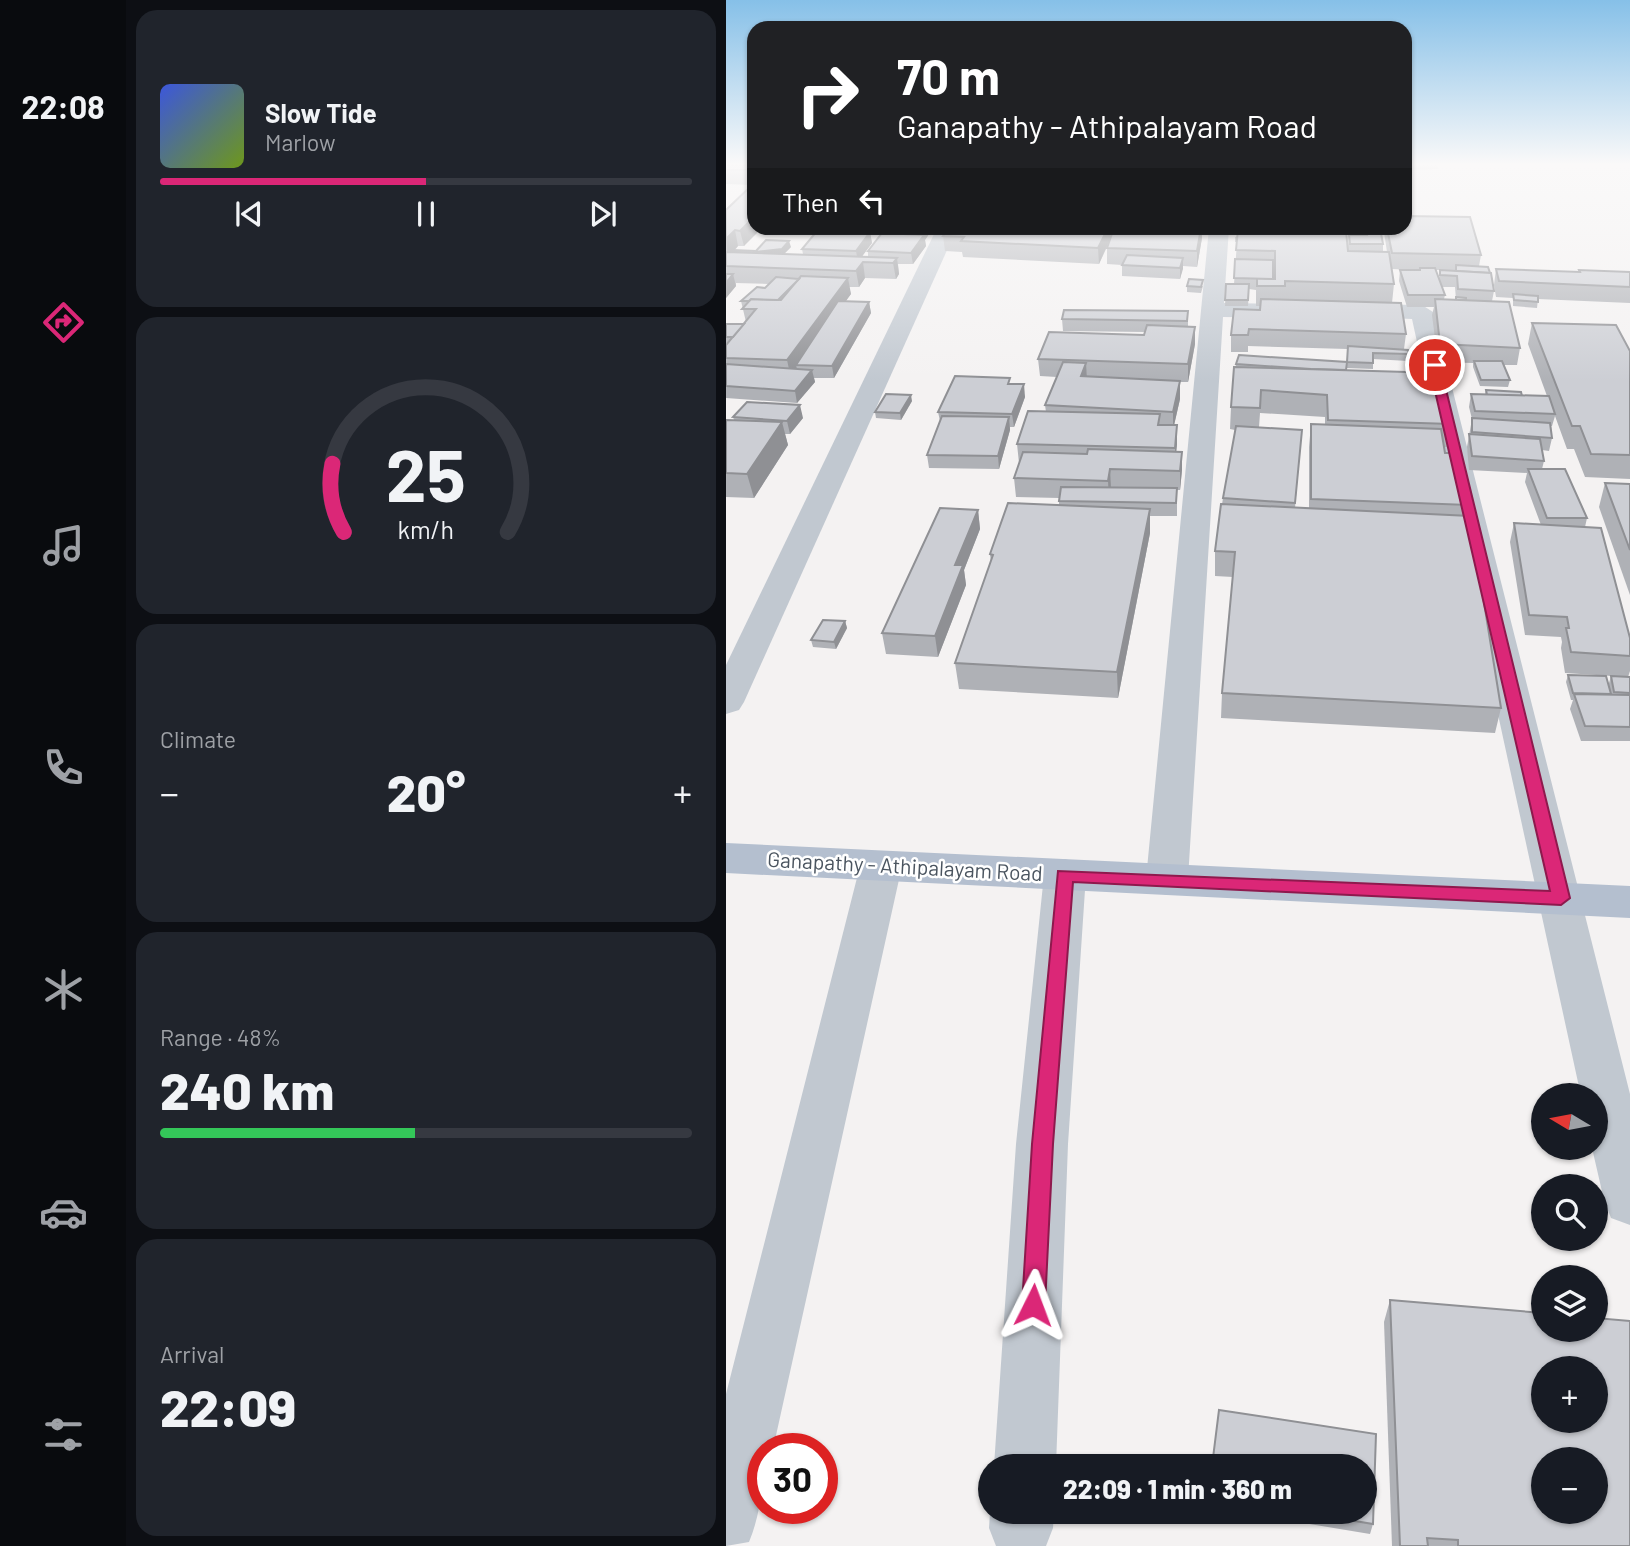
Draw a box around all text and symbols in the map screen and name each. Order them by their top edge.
text: 70 m [897,46,1000,105]
icon: right [782,49,873,140]
text: 22:08 [21,87,105,125]
text: Slow Tide [265,97,377,128]
text: Ganapathy - Athipalayam Road [897,106,1317,144]
text: Marlow [265,128,336,156]
icon: left [853,182,891,220]
text: Then [782,186,839,217]
icon: previous [230,195,268,233]
icon: pause [407,195,445,233]
icon: next [584,195,622,233]
icon: directions [39,298,88,347]
pin [1405,335,1465,395]
icon: arrive [1416,346,1454,384]
text: 25 [386,429,466,517]
text: km/h [398,514,454,544]
icon: music [39,521,88,570]
text: Climate [160,725,236,753]
icon: phone [39,743,88,792]
text: 20° [387,760,465,822]
text: − [160,769,179,815]
text: + [673,769,692,815]
street label: Ganapathy - Athipalayam Road [767,846,1043,885]
icon: climate [39,965,88,1014]
text: Range · 48% [160,1023,281,1051]
text: 240 km [160,1058,334,1120]
north arrow [1531,1083,1608,1160]
map controls [1531,1083,1608,1524]
button: search [1531,1174,1608,1251]
icon: car [39,1188,88,1237]
button: layers [1531,1265,1608,1342]
position arrow [996,1268,1070,1342]
text: Arrival [160,1340,224,1368]
button: + [1531,1356,1608,1433]
text: 22:09 [160,1375,296,1437]
icon: filters [39,1410,88,1459]
speed limit sign: 30 [747,1433,838,1524]
button: − [1531,1447,1608,1524]
text: 22:09 · 1 min · 360 m [1063,1473,1292,1504]

